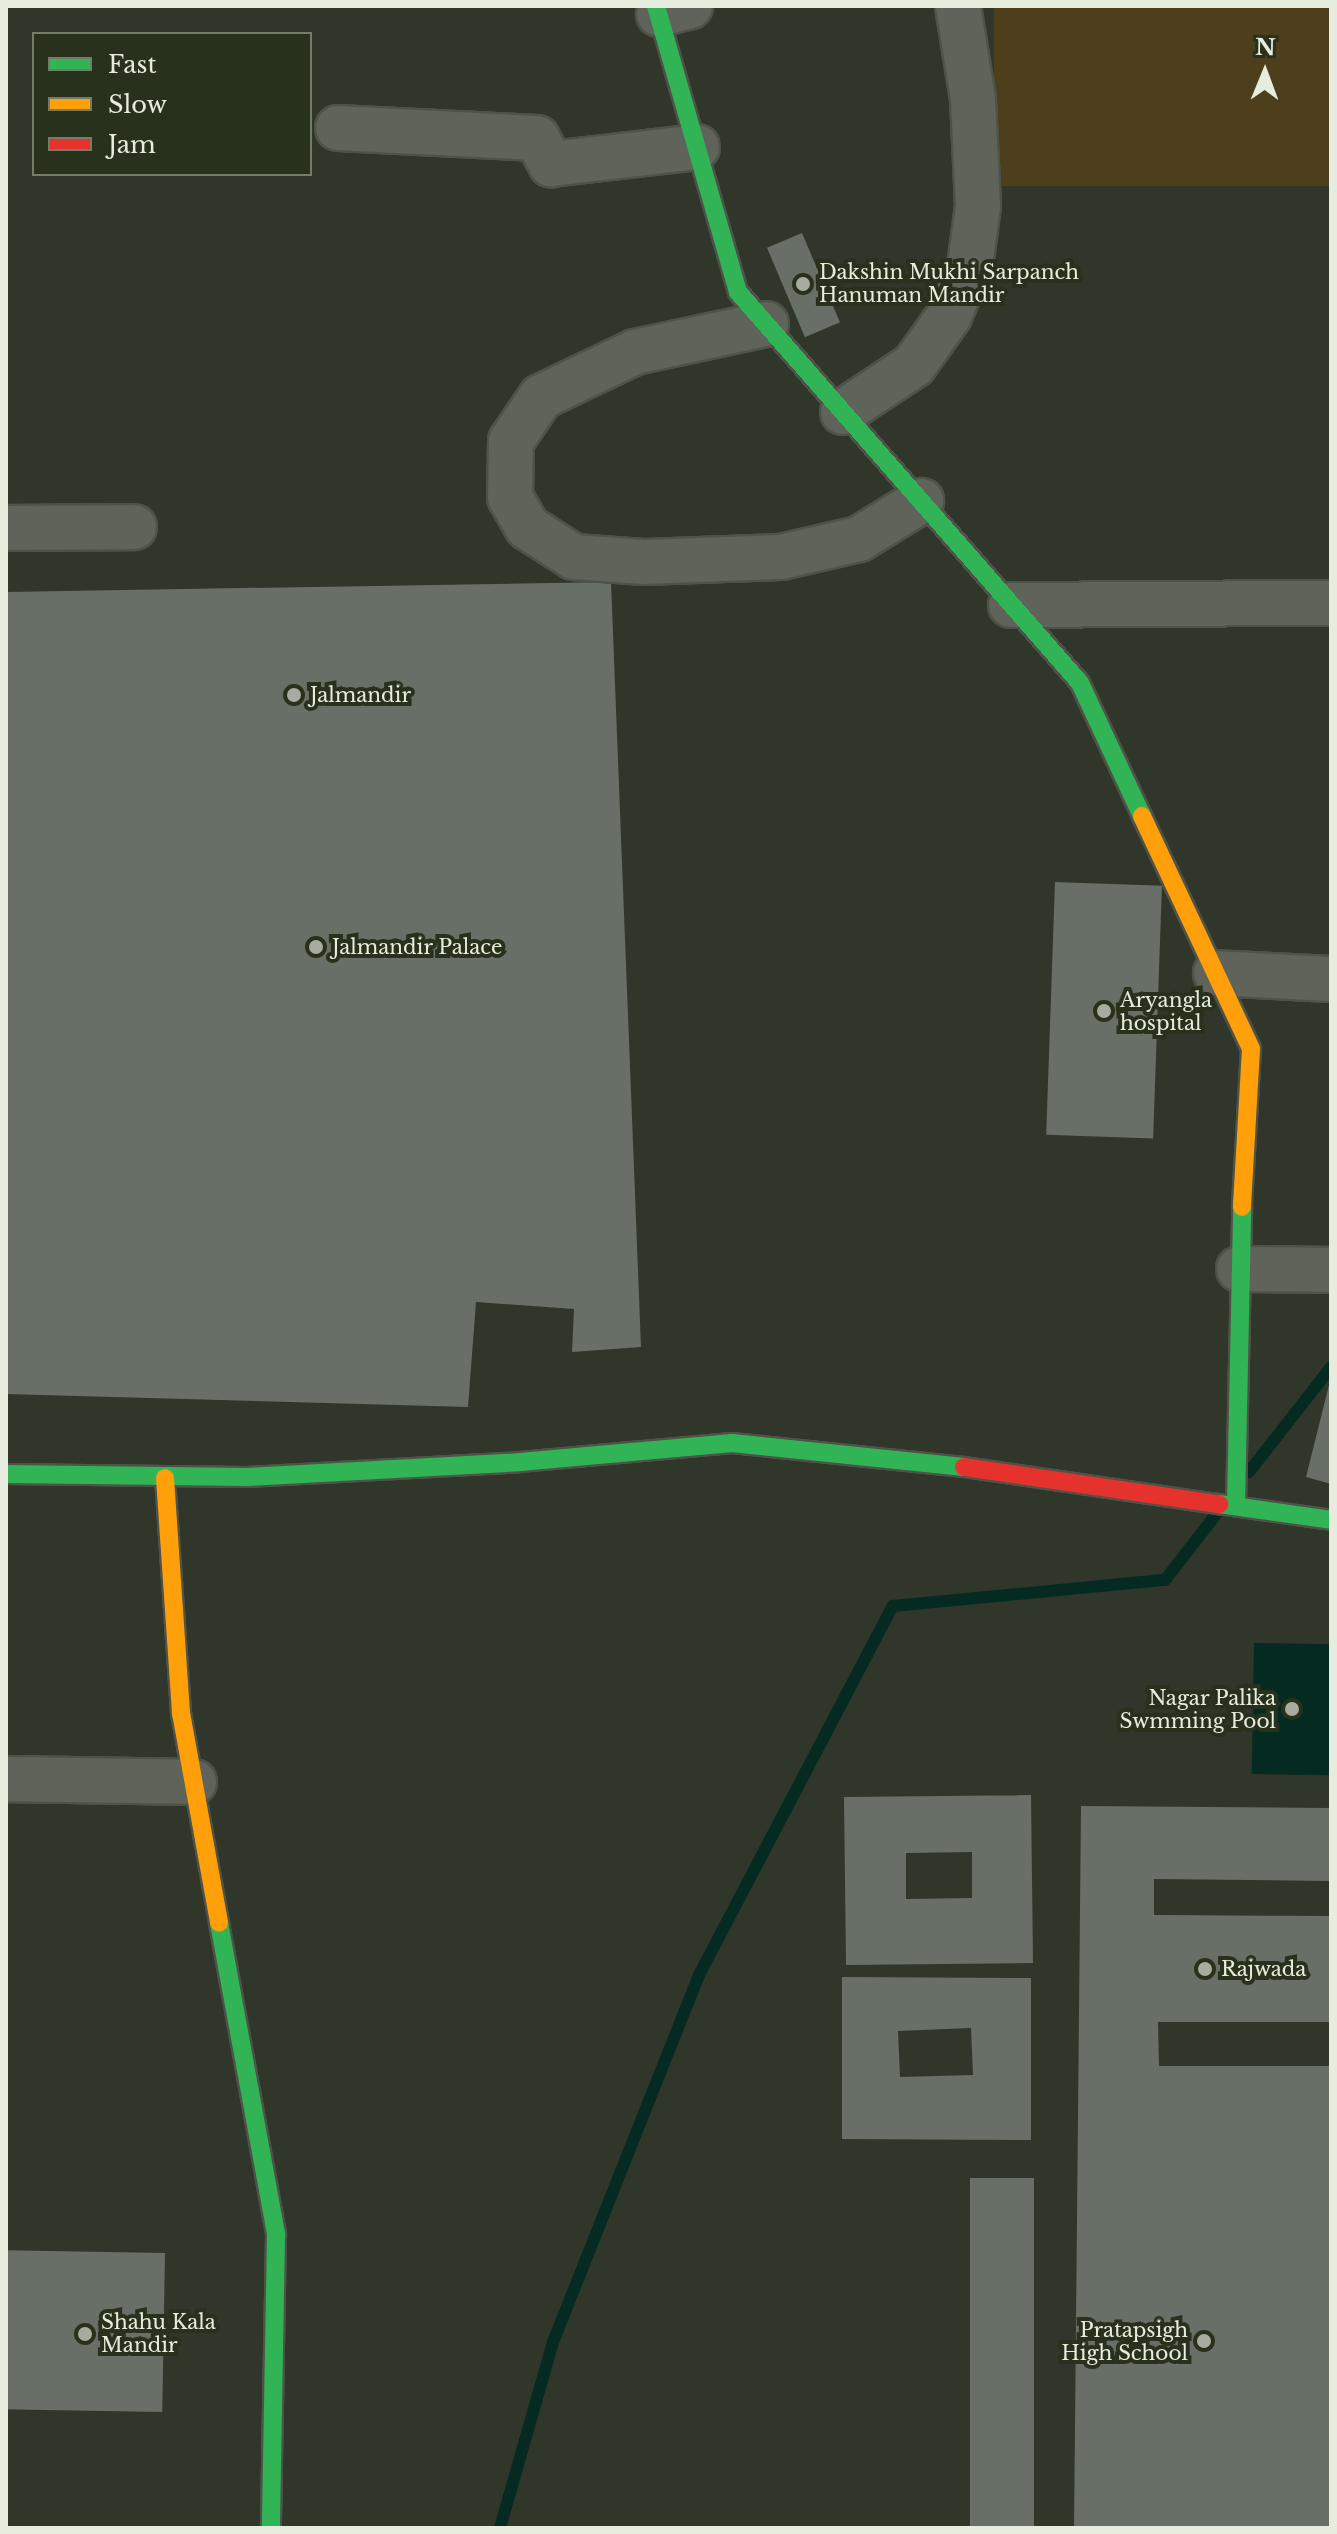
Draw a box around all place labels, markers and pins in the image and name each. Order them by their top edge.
place label: Dakshin Mukhi Sarpanch Hanuman Mandir [819,260,1079,307]
marker: Dakshin Mukhi Sarpanch Hanuman Mandir [794,275,812,293]
place label: Jalmandir [310,683,411,707]
marker: Jalmandir [285,686,303,704]
place label: Jalmandir Palace [332,935,503,959]
marker: Jalmandir Palace [307,938,325,956]
place label: Aryangla hospital [1120,988,1212,1035]
marker: Aryangla hospital [1095,1002,1113,1020]
place label: Nagar Palika Swmming Pool [1119,1686,1276,1733]
marker: Nagar Palika Swmming Pool [1283,1700,1301,1718]
place label: Rajwada [1221,1957,1306,1981]
marker: Rajwada [1196,1960,1214,1978]
place label: Shahu Kala Mandir [101,2310,216,2357]
place label: Pratapsigh High School [1061,2318,1188,2365]
marker: Shahu Kala Mandir [76,2325,94,2343]
marker: Pratapsigh High School [1195,2332,1213,2350]

